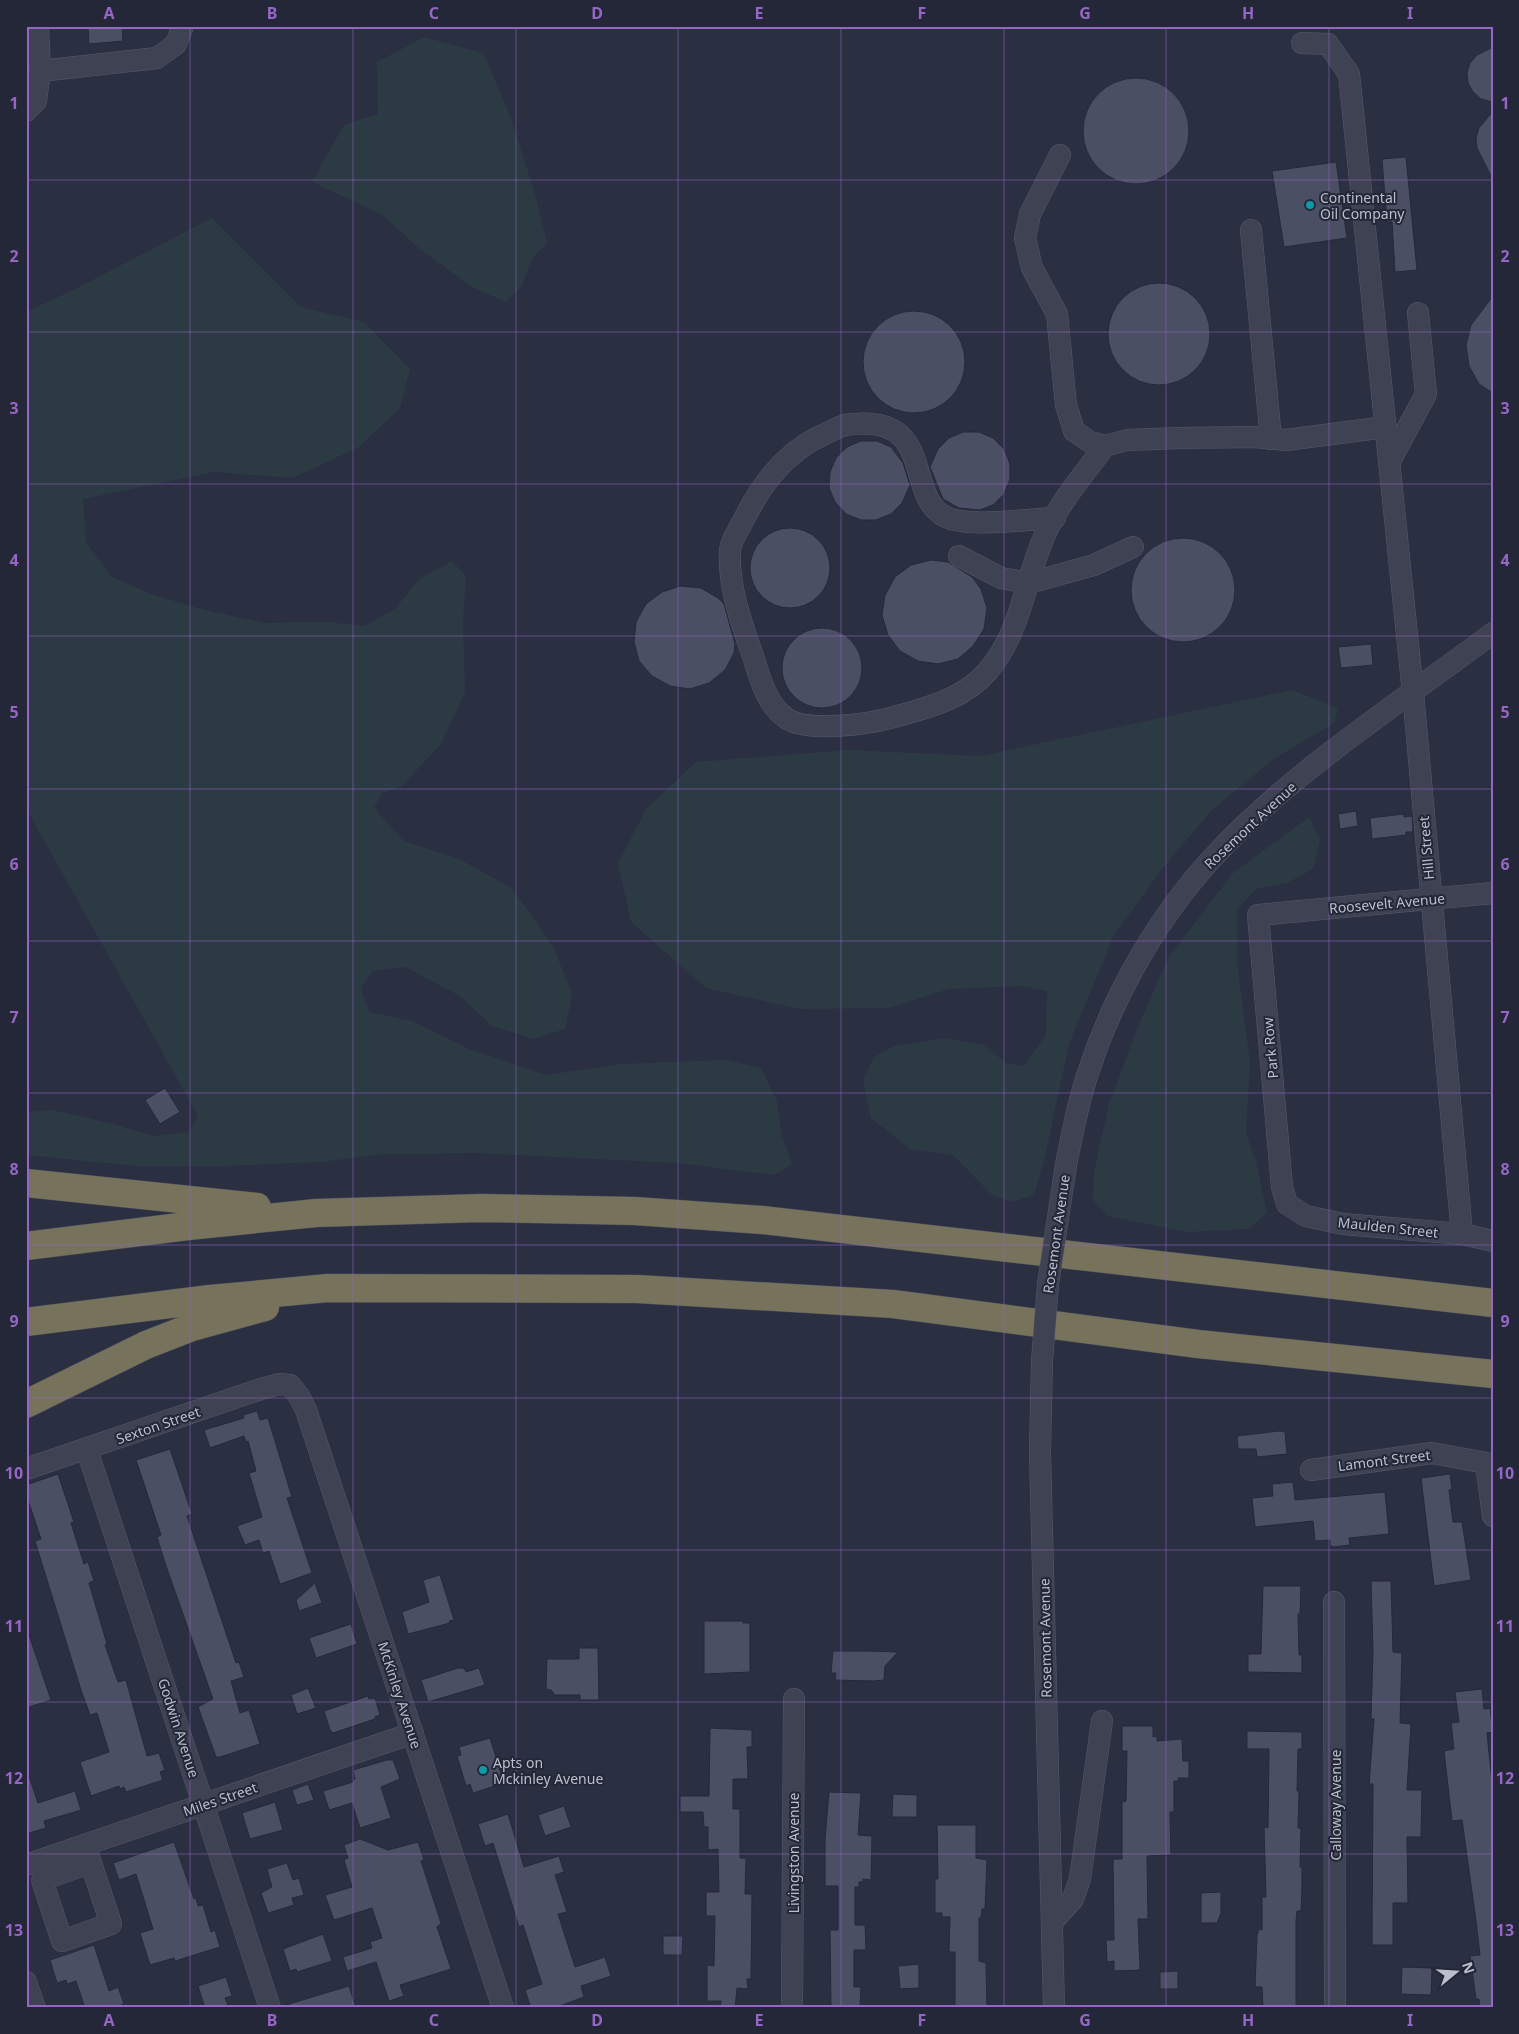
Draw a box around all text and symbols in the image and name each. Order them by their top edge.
text: A [103,2,115,24]
text: B [267,2,277,24]
text: C [429,2,439,24]
text: D [591,2,603,24]
text: E [755,2,764,24]
text: F [918,2,926,24]
text: G [1079,2,1091,24]
text: H [1242,2,1254,24]
text: I [1407,2,1413,24]
text: 1 [9,92,19,114]
text: 1 [1500,92,1510,114]
place label: Continental Oil Company [1320,188,1405,223]
marker: Continental Oil Company [1304,199,1316,211]
text: 2 [9,245,19,267]
text: 2 [1500,245,1510,267]
text: 3 [9,397,19,419]
text: 3 [1500,397,1510,419]
text: 4 [9,549,19,571]
text: 4 [1500,549,1510,571]
text: 5 [9,701,19,723]
text: 5 [1500,701,1510,723]
street label: Rosemont Avenue [1200,777,1300,873]
street label: Hill Street [1414,815,1438,881]
text: 6 [9,853,19,875]
text: 6 [1500,853,1510,875]
street label: Roosevelt Avenue [1328,888,1446,918]
text: 7 [9,1006,19,1028]
text: 7 [1500,1006,1510,1028]
street label: Park Row [1258,1017,1282,1079]
text: 8 [9,1158,19,1180]
text: 8 [1500,1158,1510,1180]
street label: Rosemont Avenue [1038,1173,1074,1295]
street label: Maulden Street [1337,1212,1439,1242]
text: 9 [9,1310,19,1332]
text: 9 [1500,1310,1510,1332]
street label: Sexton Street [113,1402,203,1448]
street label: Lamont Street [1337,1445,1431,1475]
text: 10 [5,1462,23,1484]
text: 10 [1496,1462,1514,1484]
street label: Rosemont Avenue [1034,1578,1056,1698]
text: 11 [5,1615,23,1637]
text: 11 [1496,1615,1514,1637]
street label: McKinley Avenue [374,1639,426,1751]
street label: Godwin Avenue [154,1676,204,1780]
street label: Calloway Avenue [1326,1749,1345,1860]
place label: Apts on Mckinley Avenue [493,1753,603,1788]
marker: Apts on Mckinley Avenue [477,1764,489,1776]
text: 12 [5,1767,23,1789]
text: 12 [1496,1767,1514,1789]
street label: Miles Street [180,1777,260,1821]
street label: Livingston Avenue [784,1793,803,1913]
text: 13 [5,1919,23,1941]
text: 13 [1496,1919,1514,1941]
north arrow [1432,1946,1482,1996]
text: N [1458,1959,1480,1976]
text: A [103,2009,115,2031]
text: B [267,2009,277,2031]
text: C [429,2009,439,2031]
text: D [591,2009,603,2031]
text: E [755,2009,764,2031]
text: F [918,2009,926,2031]
text: G [1079,2009,1091,2031]
text: H [1242,2009,1254,2031]
text: I [1407,2009,1413,2031]

